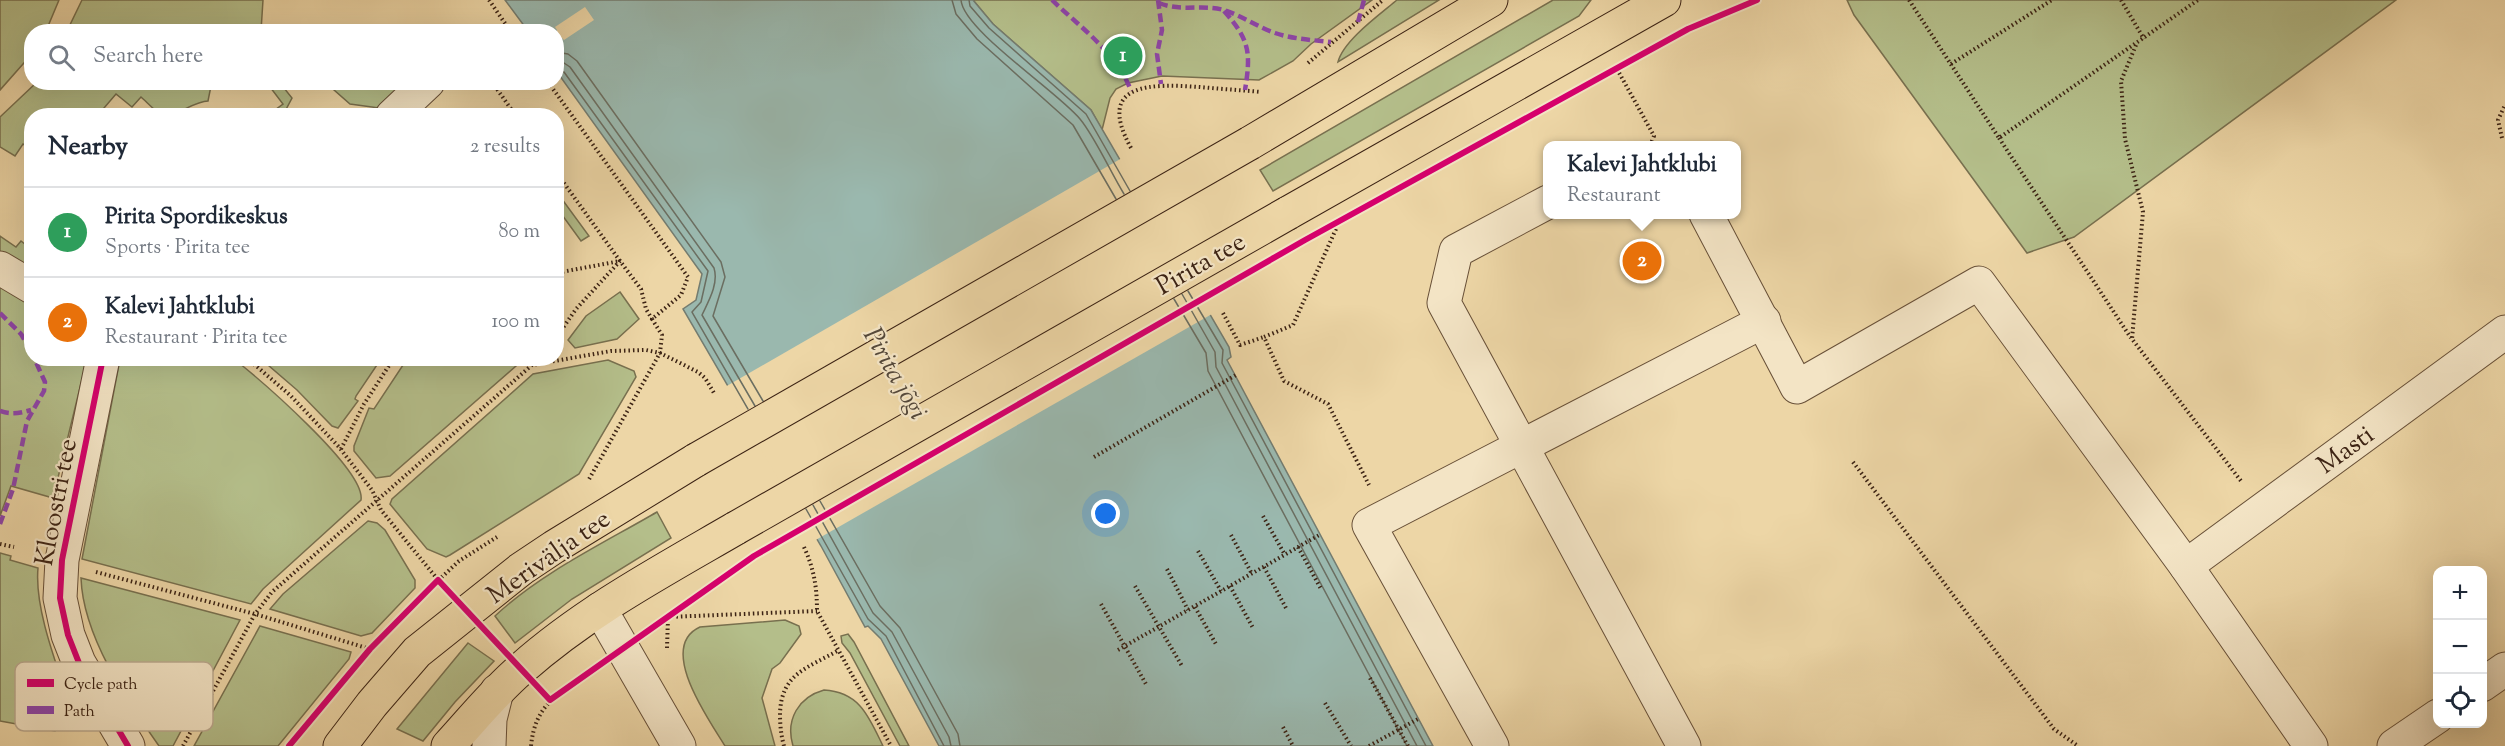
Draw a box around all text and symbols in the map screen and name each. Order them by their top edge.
search box [24,24,564,90]
pin: 1 [1104,34,1142,78]
icon: search [45,41,78,74]
text: Search here [93,41,203,73]
text: Nearby [48,129,128,166]
text: 2 results [470,133,540,162]
popup [1543,141,1741,219]
text: Kalevi Jahtklubi [1567,150,1717,182]
text: Restaurant [1567,182,1661,211]
text: Pirita Spordikeskus [105,202,288,234]
text: 1 [64,218,71,247]
text: 80 m [499,218,540,247]
street label: Pirita tee [1150,225,1253,306]
text: Sports · Pirita tee [105,234,250,263]
pin: 2 [1622,238,1662,284]
text: Kalevi Jahtklubi [105,292,255,324]
text: 2 [63,308,72,337]
text: 100 m [491,308,540,337]
water label: Pirita jõgi [852,321,936,428]
text: Restaurant · Pirita tee [105,324,287,353]
street label: Masti [2310,418,2383,484]
street label: Kloostri tee [27,436,88,569]
your location [1091,499,1120,528]
street label: Merivälja tee [480,502,619,614]
map controls [2433,566,2487,728]
button: + [2433,566,2487,620]
button: − [2433,620,2487,674]
legend [15,662,213,731]
text: Cycle path [64,674,138,697]
button: locate [2433,674,2487,728]
text: Path [64,701,95,724]

